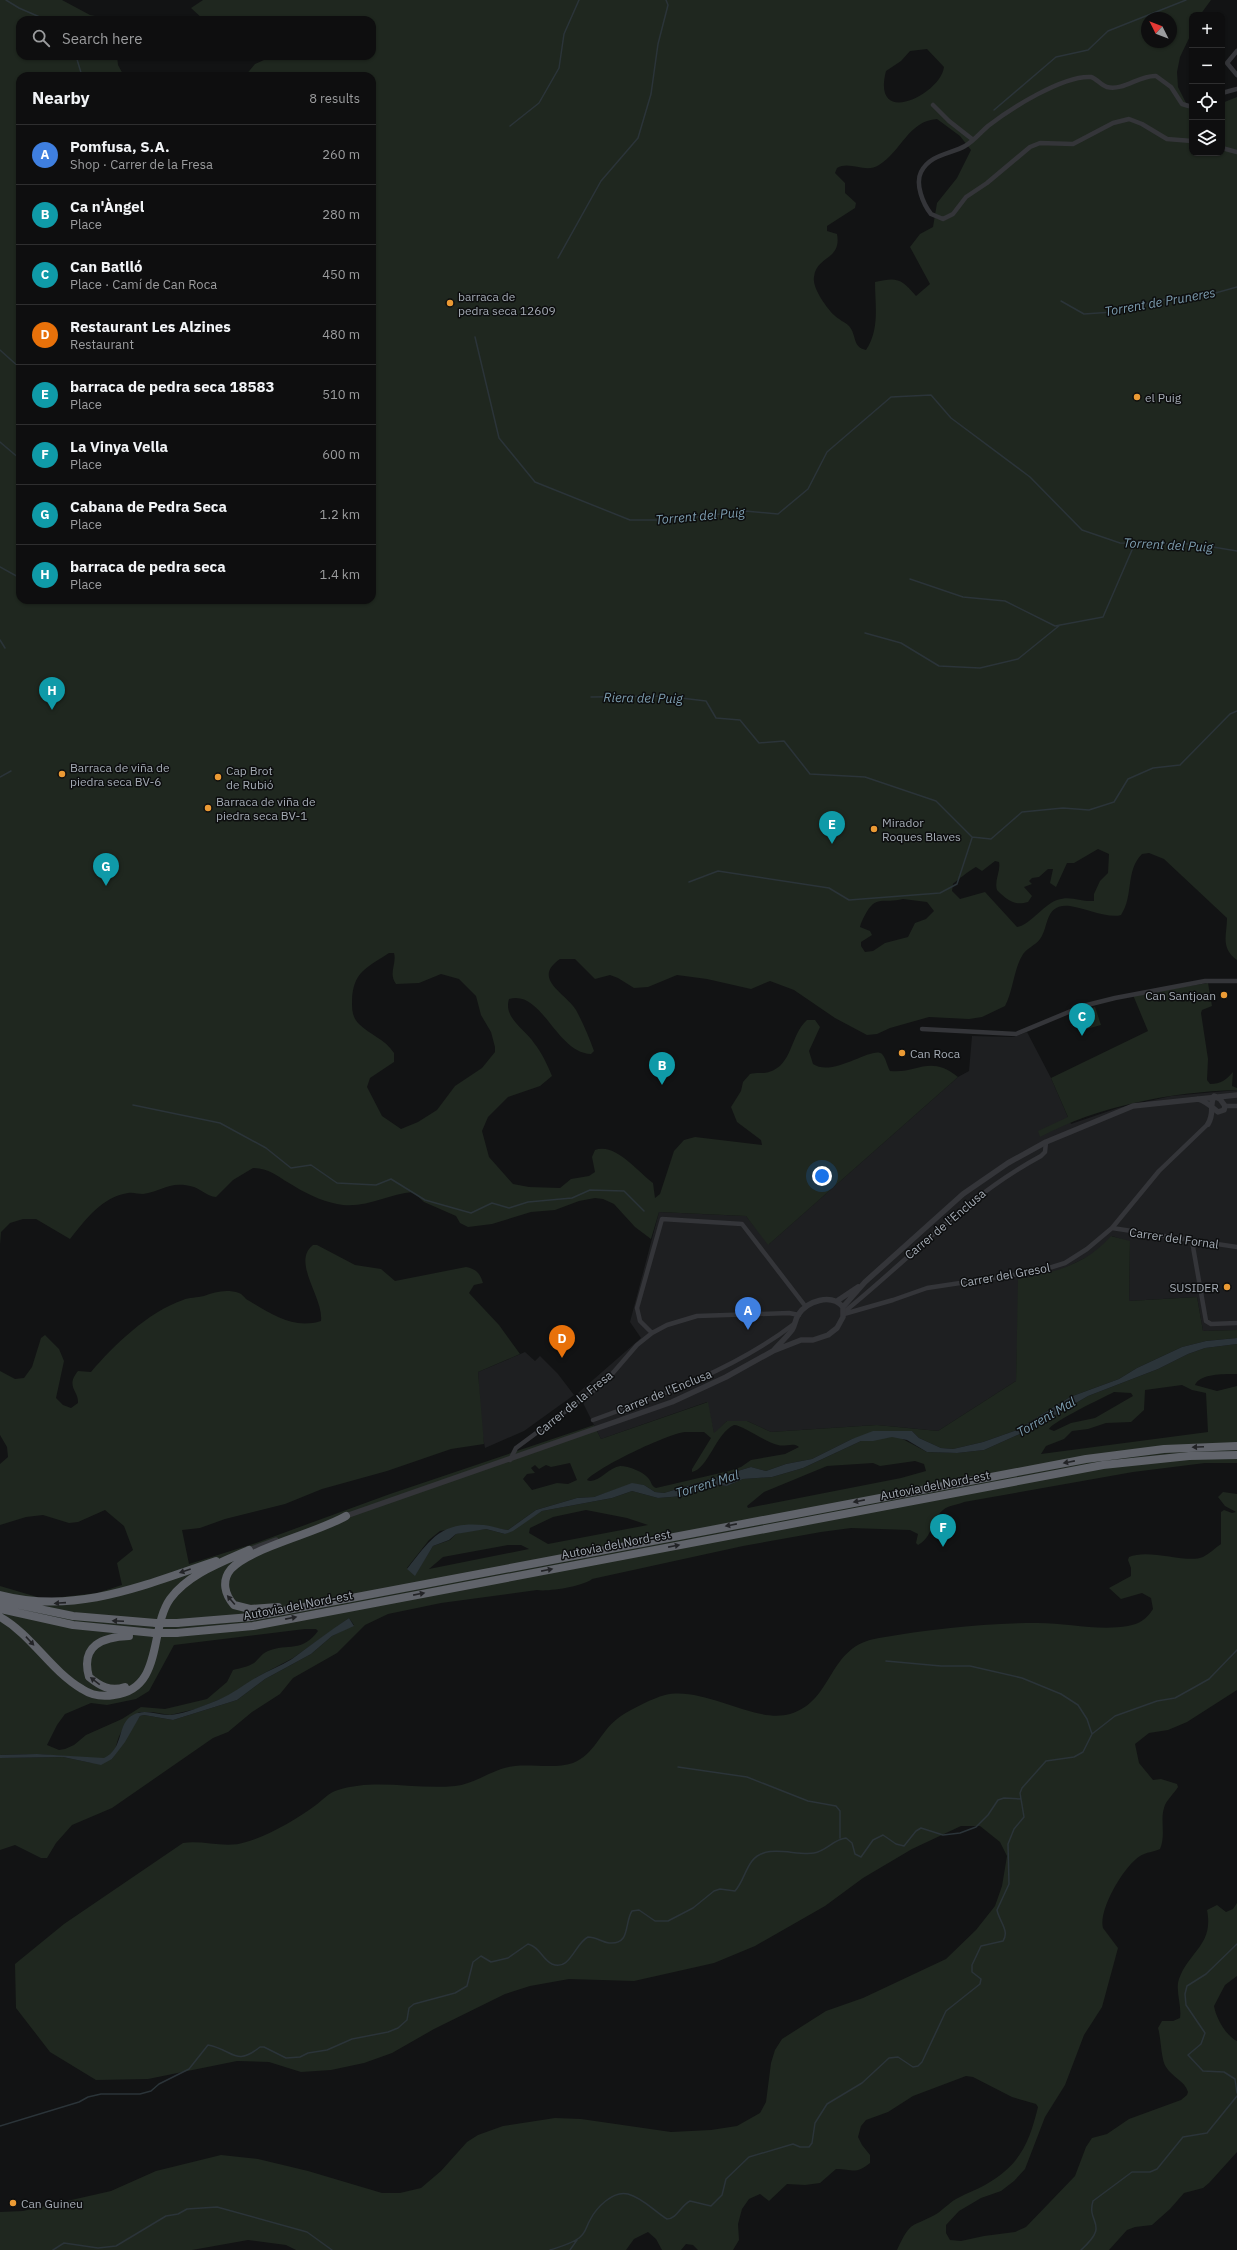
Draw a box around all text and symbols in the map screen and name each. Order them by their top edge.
north arrow [1141,12,1177,48]
map controls [1189,12,1225,156]
button: + [1189,12,1225,48]
search box [16,16,376,60]
icon: search [30,27,52,49]
text: Search here [62,29,142,48]
button: − [1189,48,1225,84]
button: locate [1189,84,1225,120]
text: Nearby [32,87,90,109]
text: 8 results [309,90,360,107]
button: layers [1189,120,1225,156]
text: Pomfusa, S.A. [70,137,170,156]
text: A [41,146,49,163]
text: 260 m [322,146,360,163]
text: Shop · Carrer de la Fresa [70,156,213,173]
text: Ca n'Àngel [70,197,144,216]
text: B [41,206,49,223]
text: 280 m [322,206,360,223]
text: Place [70,216,102,233]
text: Can Batlló [70,257,142,276]
text: C [41,266,49,283]
text: 450 m [322,266,360,283]
text: Place · Camí de Can Roca [70,276,217,293]
water label: Torrent de Pruneres [1103,284,1217,320]
place label: barraca de pedra seca 12609 [458,289,556,318]
marker: barraca de pedra seca 12609 [445,298,455,308]
text: Restaurant Les Alzines [70,317,231,336]
text: D [40,326,50,343]
text: 480 m [322,326,360,343]
text: Restaurant [70,336,134,353]
text: barraca de pedra seca 18583 [70,377,274,396]
text: E [41,386,49,403]
text: 510 m [322,386,360,403]
place label: el Puig [1145,390,1182,405]
marker: el Puig [1132,392,1142,402]
text: Place [70,396,102,413]
text: La Vinya Vella [70,437,168,456]
text: F [41,446,49,463]
text: 600 m [322,446,360,463]
text: Place [70,456,102,473]
text: Cabana de Pedra Seca [70,497,227,516]
water label: Torrent del Puig [654,503,747,528]
text: G [40,506,50,523]
text: 1.2 km [320,506,360,523]
text: Place [70,516,102,533]
water label: Torrent del Puig [1123,534,1215,556]
text: barraca de pedra seca [70,557,226,576]
text: H [40,566,50,583]
text: 1.4 km [320,566,360,583]
text: Place [70,576,102,593]
pin: H [39,677,65,710]
water label: Riera del Puig [603,689,684,707]
place label: Barraca de viña de piedra seca BV-6 [70,760,170,789]
place label: Cap Brot de Rubió [226,763,274,792]
marker: Barraca de viña de piedra seca BV-6 [57,769,67,779]
marker: Cap Brot de Rubió [213,772,223,782]
place label: Barraca de viña de piedra seca BV-1 [216,794,316,823]
marker: Barraca de viña de piedra seca BV-1 [203,803,213,813]
pin: E [819,811,845,844]
place label: Mirador Roques Blaves [882,815,961,844]
marker: Mirador Roques Blaves [869,824,879,834]
pin: G [93,853,119,886]
place label: Can Santjoan [1145,988,1216,1003]
marker: Can Santjoan [1219,990,1229,1000]
pin: C [1069,1003,1095,1036]
place label: Can Roca [910,1046,961,1061]
marker: Can Roca [897,1048,907,1058]
pin: B [649,1052,675,1085]
your location [812,1166,832,1186]
street label: Carrer de l'Enclusa [901,1185,989,1262]
street label: Carrer del Fornal [1128,1224,1220,1252]
street label: Carrer del Gresol [959,1260,1051,1290]
place label: SUSIDER [1169,1280,1219,1295]
marker: SUSIDER [1222,1282,1232,1292]
pin: A [735,1297,761,1330]
pin: D [549,1325,575,1358]
street label: Carrer de l'Enclusa [614,1366,714,1418]
street label: Carrer de la Fresa [532,1367,616,1439]
water label: Torrent Mal [1013,1393,1079,1441]
one-way arrow [1192,1443,1204,1450]
one-way arrow [1063,1459,1075,1465]
water label: Torrent Mal [673,1466,741,1502]
street label: Autovia del Nord-est [879,1467,991,1503]
one-way arrow [853,1498,865,1504]
pin: F [930,1514,956,1547]
one-way arrow [725,1522,737,1528]
street label: Autovia del Nord-est [560,1526,672,1562]
one-way arrow [668,1542,680,1548]
one-way arrow [540,1566,553,1572]
one-way arrow [179,1568,191,1574]
street label: Autovia del Nord-est [242,1587,354,1623]
one-way arrow [413,1591,425,1597]
one-way arrow [227,1595,236,1606]
one-way arrow [54,1599,66,1606]
one-way arrow [285,1615,297,1621]
one-way arrow [112,1617,124,1624]
one-way arrow [25,1636,35,1646]
one-way arrow [90,1677,101,1686]
place label: Can Guineu [21,2196,83,2211]
marker: Can Guineu [8,2198,18,2208]

